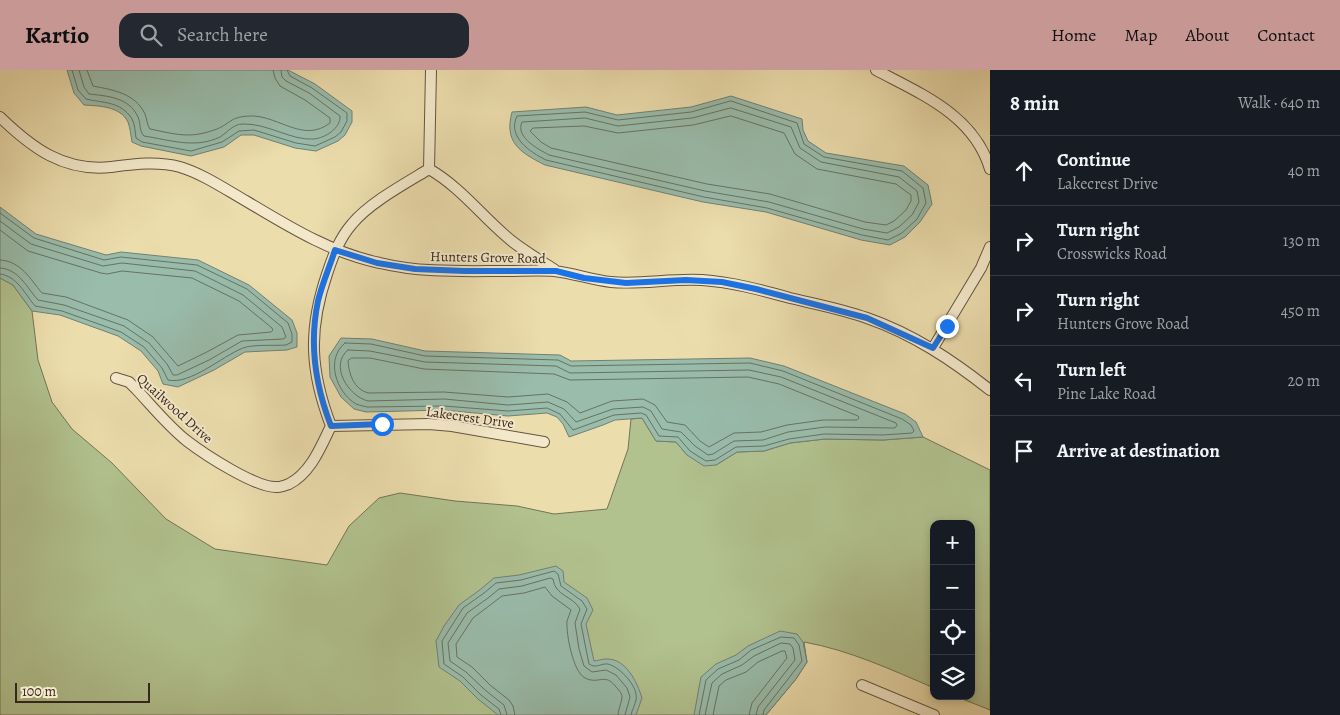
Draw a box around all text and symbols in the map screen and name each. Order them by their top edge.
search box [119,13,469,58]
text: Kartio [25,19,89,51]
icon: search [137,21,165,49]
text: Search here [177,22,268,48]
text: Home [1051,23,1096,47]
text: Map [1124,23,1157,47]
text: About [1185,23,1229,47]
text: Contact [1257,23,1315,47]
text: 8 min [1010,89,1059,117]
text: Walk · 640 m [1238,92,1320,114]
text: Continue [1057,147,1131,173]
icon: ahead [1010,157,1038,185]
text: 40 m [1288,160,1320,182]
text: Lakecrest Drive [1057,173,1158,195]
text: Turn right [1057,217,1139,243]
icon: right [1010,227,1038,255]
text: 130 m [1283,230,1320,252]
text: Crosswicks Road [1057,243,1167,265]
street label: Hunters Grove Road [430,247,546,268]
text: Turn right [1057,287,1139,313]
icon: right [1010,297,1038,325]
text: 450 m [1281,300,1320,322]
text: Hunters Grove Road [1057,313,1189,335]
route end [936,315,959,338]
text: Turn left [1057,357,1126,383]
icon: left [1010,367,1038,395]
street label: Quailwood Drive [132,369,217,448]
text: 20 m [1287,370,1320,392]
text: Pine Lake Road [1057,383,1156,405]
street label: Lakecrest Drive [425,402,515,433]
route start [371,413,394,436]
icon: arrive [1010,437,1038,465]
text: Arrive at destination [1057,438,1220,464]
map controls [930,520,975,700]
button: + [930,520,975,565]
button: − [930,565,975,610]
button: locate [930,610,975,655]
button: layers [930,655,975,700]
scale bar [15,680,150,703]
text: 100 m [22,682,56,701]

